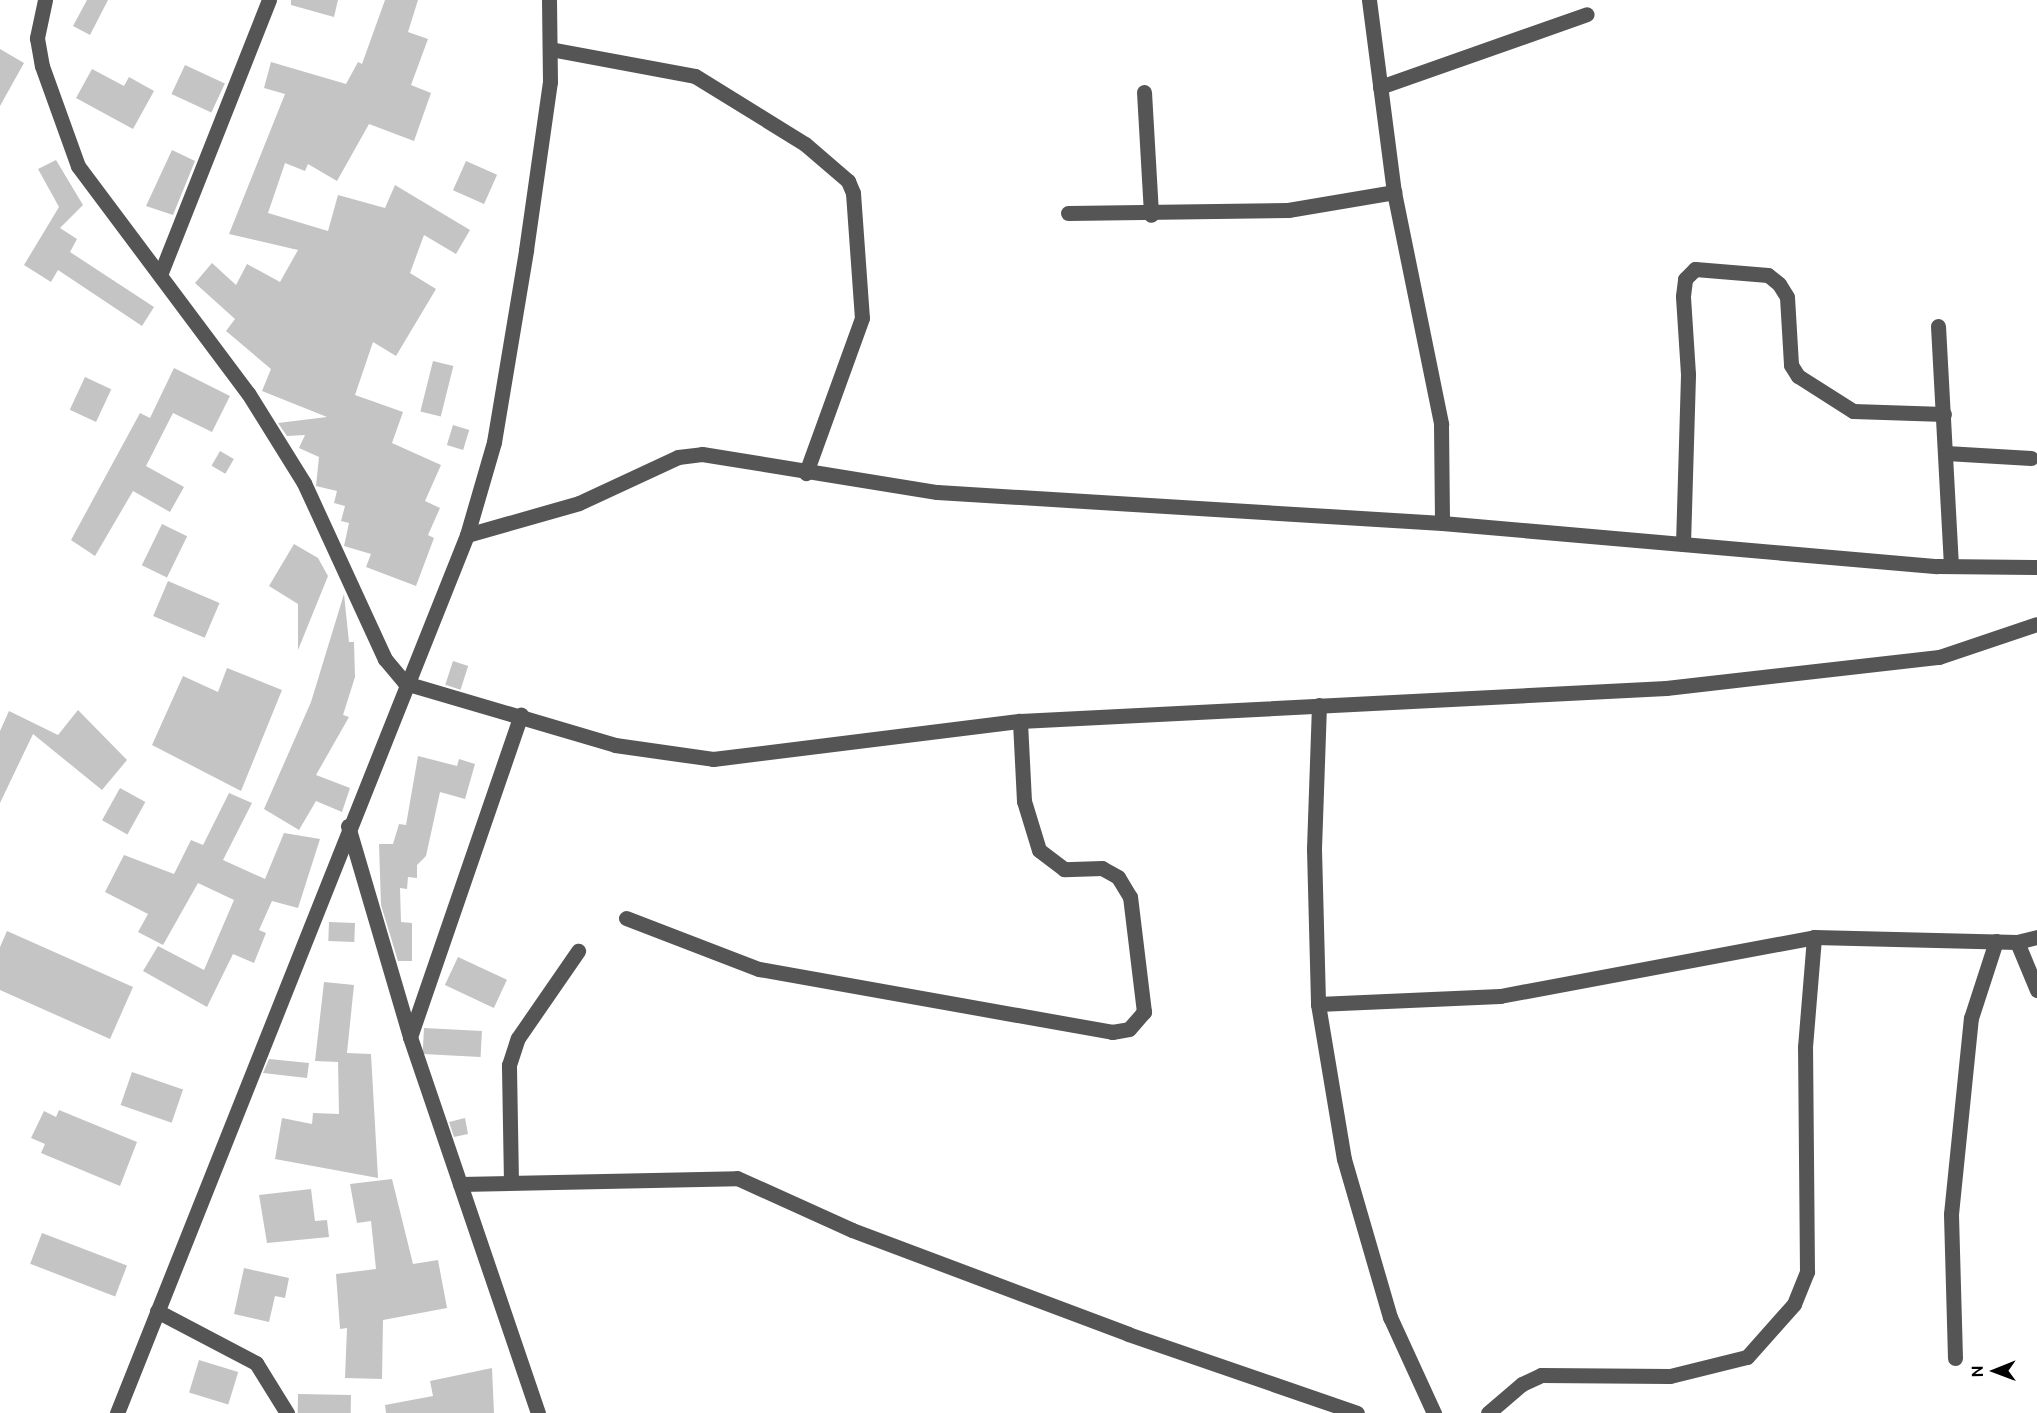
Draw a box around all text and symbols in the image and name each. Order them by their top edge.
north arrow [1965,1341,2025,1401]
text: N [1968,1365,1986,1377]

